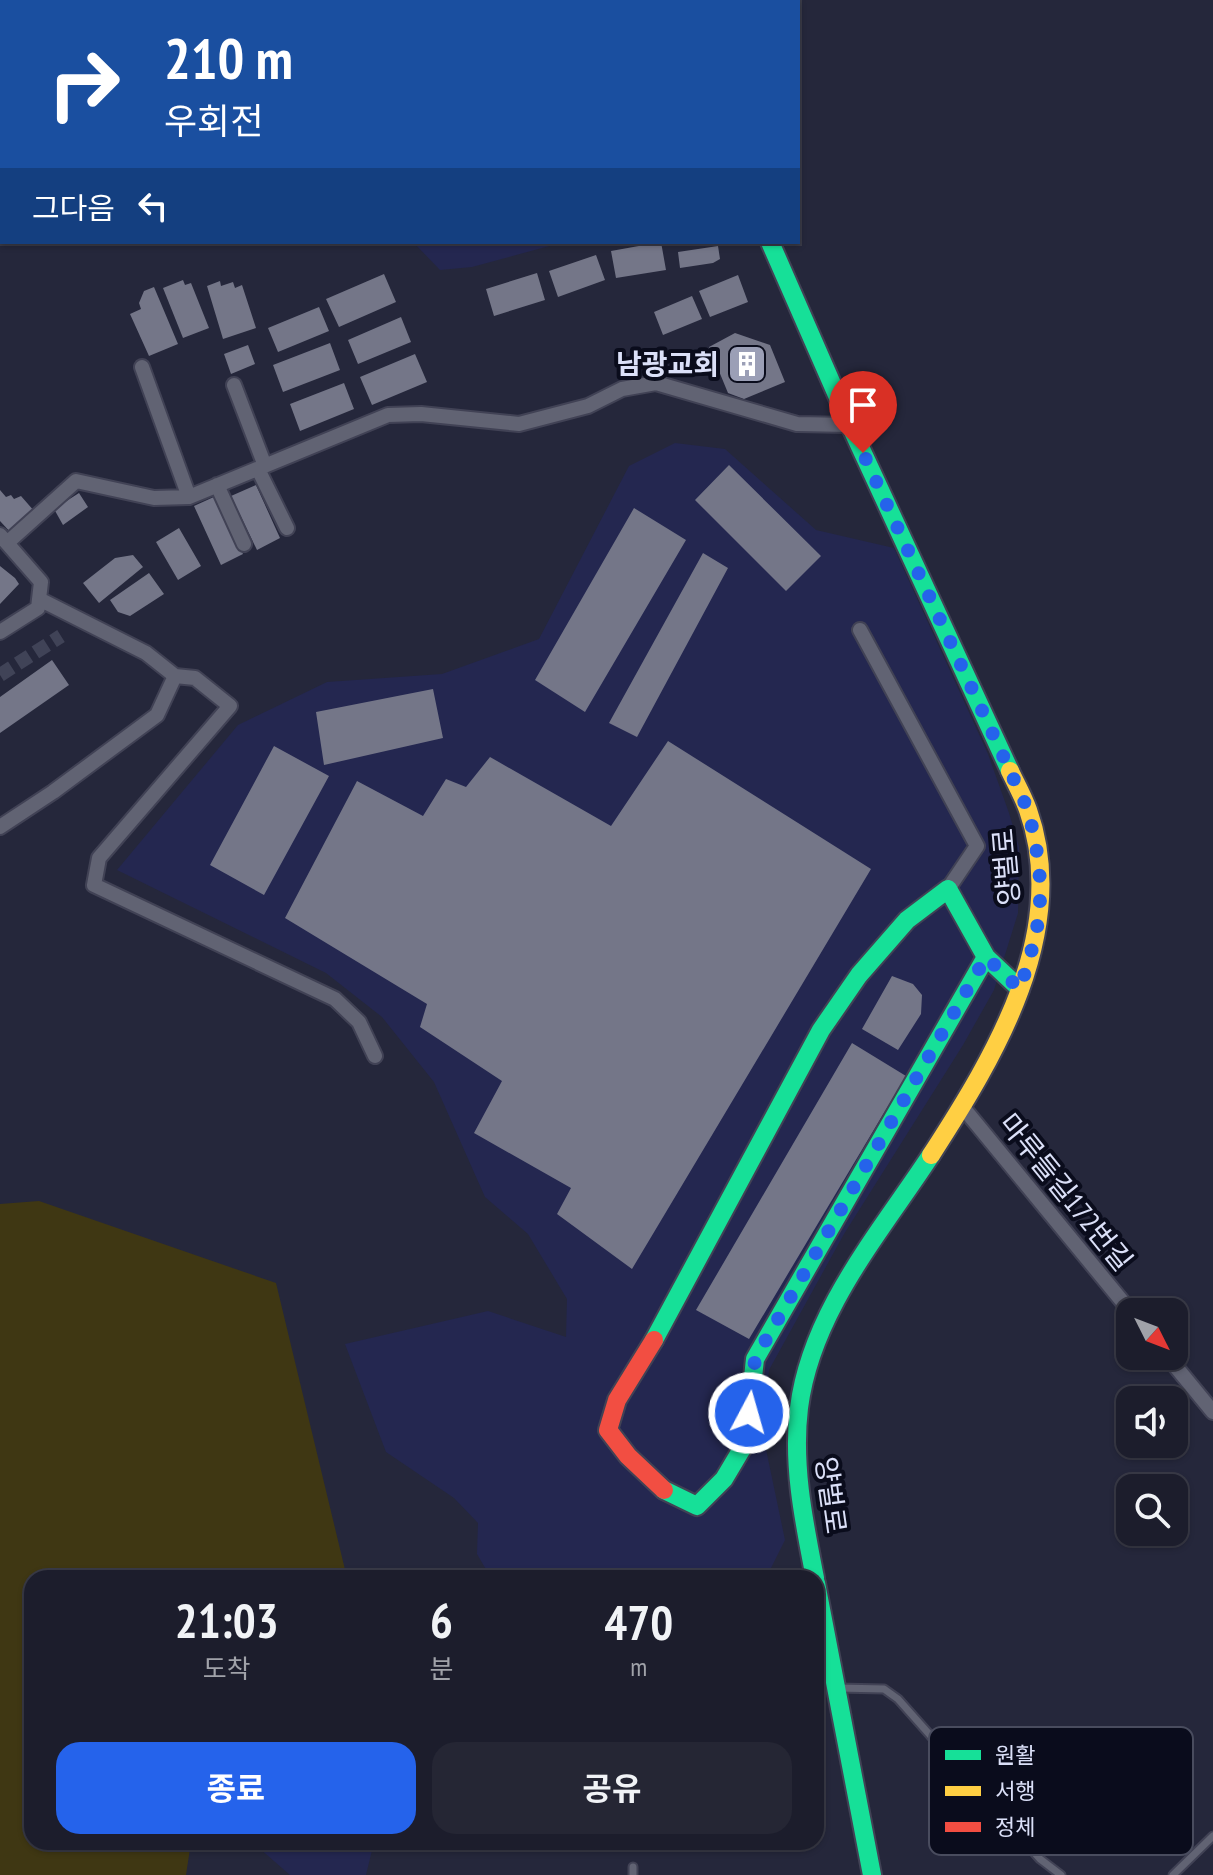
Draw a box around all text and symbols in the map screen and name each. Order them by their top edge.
text: 210 m [164,22,293,94]
icon: right [32,32,136,136]
text: 우회전 [164,97,263,144]
icon: left [131,184,175,228]
text: 그다음 [32,188,115,227]
building icon: 남광교회 [726,343,768,385]
place label: 남광교회 [616,345,719,382]
pin [829,371,897,453]
icon: arrive [841,383,885,427]
street label: 양벌로 [984,827,1027,907]
street label: 마루들길172번길 [991,1105,1141,1278]
north arrow [1116,1298,1188,1370]
map controls [1116,1298,1188,1546]
position arrow [707,1371,791,1455]
button: sound [1116,1386,1188,1458]
street label: 양벌로 [808,1454,855,1536]
button: search [1116,1474,1188,1546]
text: 21:03 [175,1589,279,1651]
text: 6 [430,1589,453,1651]
text: 470 [604,1591,673,1653]
text: m [630,1650,647,1683]
text: 도착 [203,1652,251,1685]
text: 분 [430,1652,453,1685]
legend [929,1727,1193,1855]
text: 원활 [995,1741,1035,1769]
button: 종료 [56,1742,416,1834]
button: 공유 [432,1742,792,1834]
text: 서행 [995,1777,1035,1805]
text: 정체 [995,1813,1035,1841]

